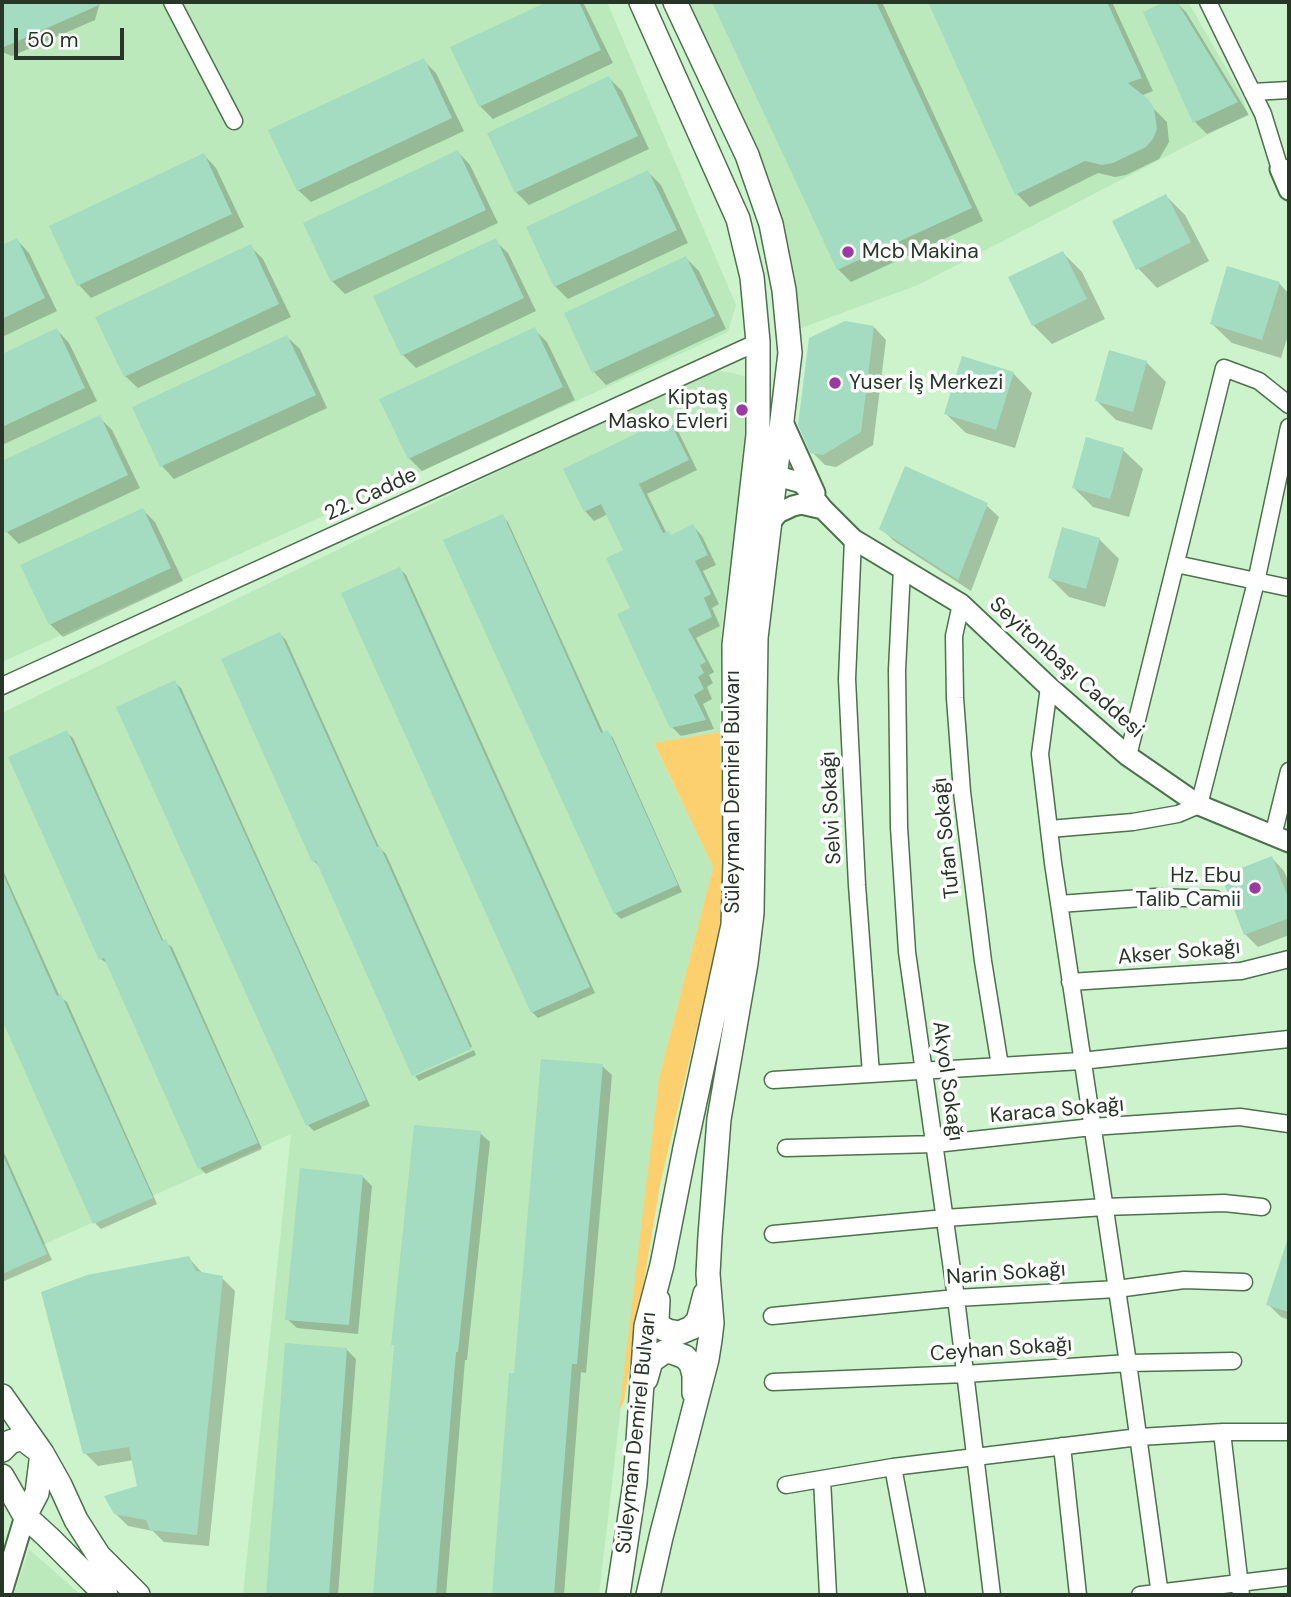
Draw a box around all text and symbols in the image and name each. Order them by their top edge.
scale bar [18,14,128,58]
text: 50 m [27,26,78,54]
place label: Mcb Makina [862,239,979,265]
marker: Mcb Makina [840,244,856,260]
place label: Yuser İş Merkezi [849,370,1003,396]
marker: Yuser İş Merkezi [827,375,843,391]
place label: Kiptaş Masko Evleri [608,385,728,435]
marker: Kiptaş Masko Evleri [734,402,750,418]
street label: 22. Cadde [321,463,421,527]
street label: Seyitonbaşı Caddesi [984,592,1148,744]
street label: Süleyman Demirel Bulvarı [720,670,746,914]
street label: Selvi Sokağı [816,751,848,865]
street label: Tufan Sokağı [928,776,966,900]
place label: Hz. Ebu Talib Camii [1136,863,1241,913]
marker: Hz. Ebu Talib Camii [1247,880,1263,896]
street label: Akser Sokağı [1117,935,1241,971]
street label: Akyol Sokağı [926,1019,968,1143]
street label: Karaca Sokağı [989,1093,1125,1129]
street label: Narin Sokağı [946,1257,1066,1291]
street label: Süleyman Demirel Bulvarı [612,1311,662,1555]
street label: Ceyhan Sokağı [929,1332,1073,1368]

